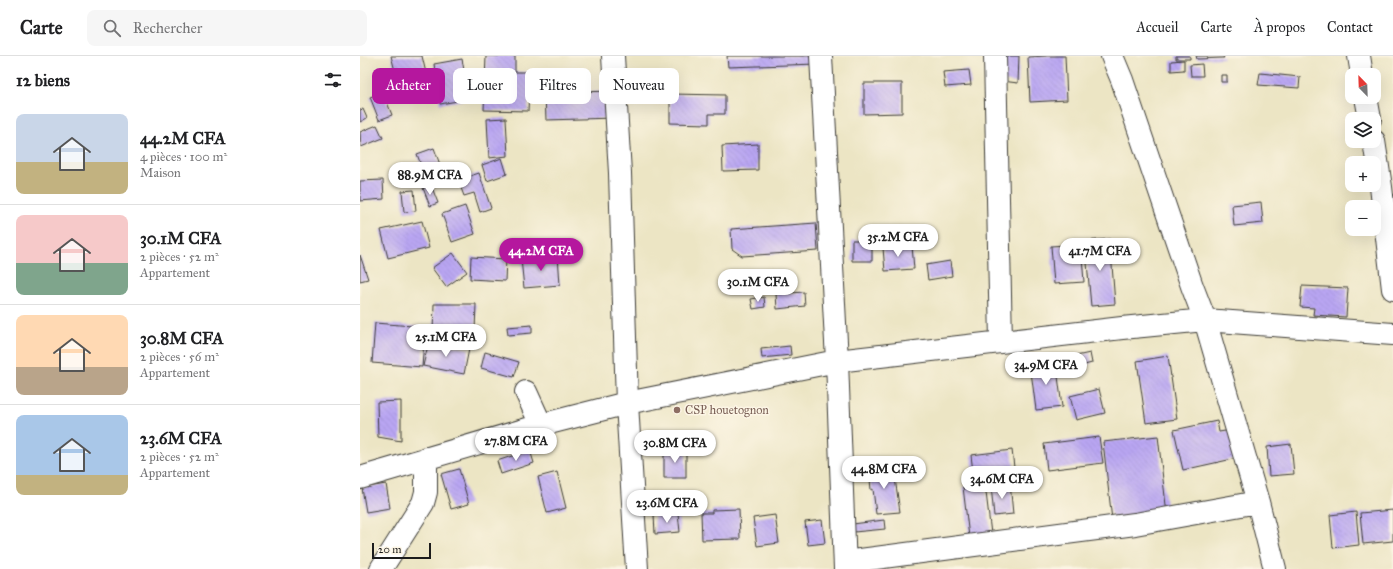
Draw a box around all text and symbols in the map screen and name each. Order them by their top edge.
search box [87,10,367,46]
text: Carte [20,16,63,39]
icon: search [101,17,123,39]
text: Rechercher [133,19,202,37]
text: Accueil [1136,19,1179,36]
text: Carte [1201,19,1232,36]
text: À propos [1254,19,1305,36]
text: Contact [1327,19,1373,36]
chip: Acheter [372,68,445,104]
chip: Louer [453,68,517,104]
chip: Filtres [525,68,591,104]
chip: Nouveau [599,68,679,104]
north arrow [1345,68,1381,104]
map controls [1345,68,1381,236]
icon: filters [322,69,344,91]
text: 12 biens [16,70,70,91]
button: layers [1345,112,1381,148]
text: 44.2M CFA [140,128,226,149]
icon: home [48,130,96,178]
text: 4 pièces · 100 m² [140,149,227,165]
button: + [1345,156,1381,192]
pin: 88.9M CFA [384,162,476,196]
text: Maison [140,165,181,181]
text: 88.9M CFA [397,167,463,183]
button: − [1345,200,1381,236]
pin: 35.2M CFA [852,224,944,258]
text: 30.1M CFA [140,228,221,249]
text: 35.2M CFA [867,229,929,245]
icon: home [48,231,96,279]
pin: 44.2M CFA [495,238,587,272]
pin: 41.7M CFA [1054,238,1146,272]
text: 44.2M CFA [508,243,574,259]
text: 41.7M CFA [1069,243,1131,259]
text: 2 pièces · 52 m² [140,249,219,265]
text: Appartement [140,265,210,281]
pin: 30.1M CFA [712,269,804,303]
text: 30.1M CFA [727,274,789,290]
pin: 25.1M CFA [400,324,492,358]
text: 30.8M CFA [140,328,224,349]
text: 25.1M CFA [415,329,477,345]
icon: home [48,331,96,379]
text: 2 pièces · 56 m² [140,349,219,365]
pin: 34.9M CFA [1000,352,1092,386]
text: 34.9M CFA [1014,357,1078,373]
text: Appartement [140,365,210,381]
place label: CSP houetognon [685,403,769,418]
marker: CSP houetognon [672,405,682,415]
text: 23.6M CFA [140,428,222,449]
pin: 27.8M CFA [470,428,562,462]
pin: 30.8M CFA [629,430,721,464]
icon: home [48,431,96,479]
text: 27.8M CFA [484,433,548,449]
text: 30.8M CFA [643,435,707,451]
text: 2 pièces · 52 m² [140,449,219,465]
pin: 44.8M CFA [838,456,930,490]
text: 44.8M CFA [851,461,917,477]
text: Appartement [140,465,210,481]
pin: 34.6M CFA [956,466,1048,500]
text: 34.6M CFA [970,471,1034,487]
pin: 23.6M CFA [621,490,713,524]
text: 23.6M CFA [636,495,698,511]
scale bar [372,541,431,560]
text: 20 m [378,543,401,556]

